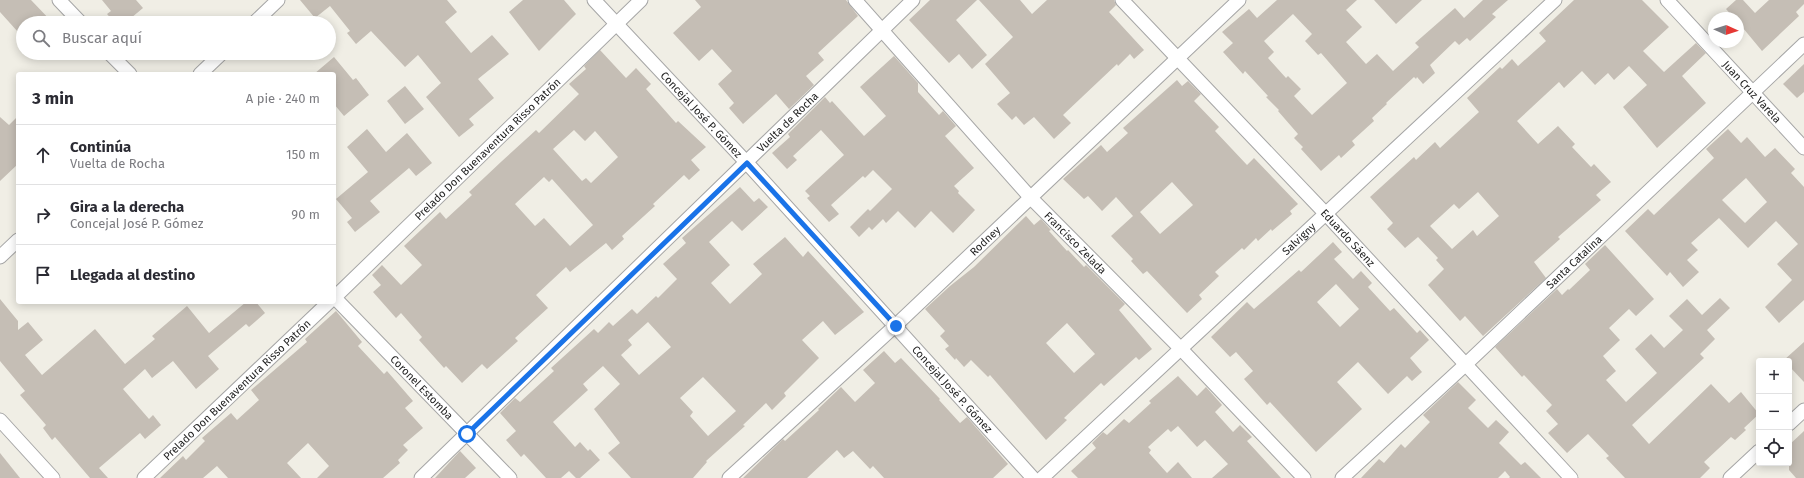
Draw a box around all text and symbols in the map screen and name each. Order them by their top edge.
north arrow [1708,12,1744,48]
search box [16,16,336,60]
icon: search [30,27,52,49]
text: Buscar aquí [62,29,142,47]
street label: Juan Cruz Varela [1720,58,1784,126]
street label: Concejal José P. Gómez [658,69,745,160]
street label: Prelado Don Buenaventura Risso Patrón [412,75,563,223]
text: 3 min [32,88,74,109]
street label: Vuelta de Rocha [754,89,821,155]
text: A pie · 240 m [246,91,320,106]
text: Continúa [70,138,131,156]
icon: ahead [32,144,54,166]
text: 150 m [286,147,320,162]
text: Vuelta de Rocha [70,156,165,171]
text: Gira a la derecha [70,198,184,216]
icon: right [32,204,54,226]
street label: Eduardo Sáenz [1318,206,1378,269]
text: 90 m [291,207,320,222]
street label: Francisco Zelada [1042,209,1109,277]
text: Concejal José P. Gómez [70,216,203,231]
street label: Salvigny [1279,220,1319,257]
street label: Rodney [967,223,1003,258]
street label: Santa Catalina [1543,232,1604,291]
icon: arrive [32,264,54,286]
text: Llegada al destino [70,266,195,284]
street label: Prelado Don Buenaventura Risso Patrón [160,317,313,463]
route end [887,317,905,335]
street label: Concejal José P. Gómez [910,343,995,436]
street label: Coronel Estomba [388,353,456,422]
map controls [1756,358,1792,466]
button: + [1756,358,1792,394]
button: − [1756,394,1792,430]
route start [458,425,476,443]
button: locate [1756,430,1792,466]

